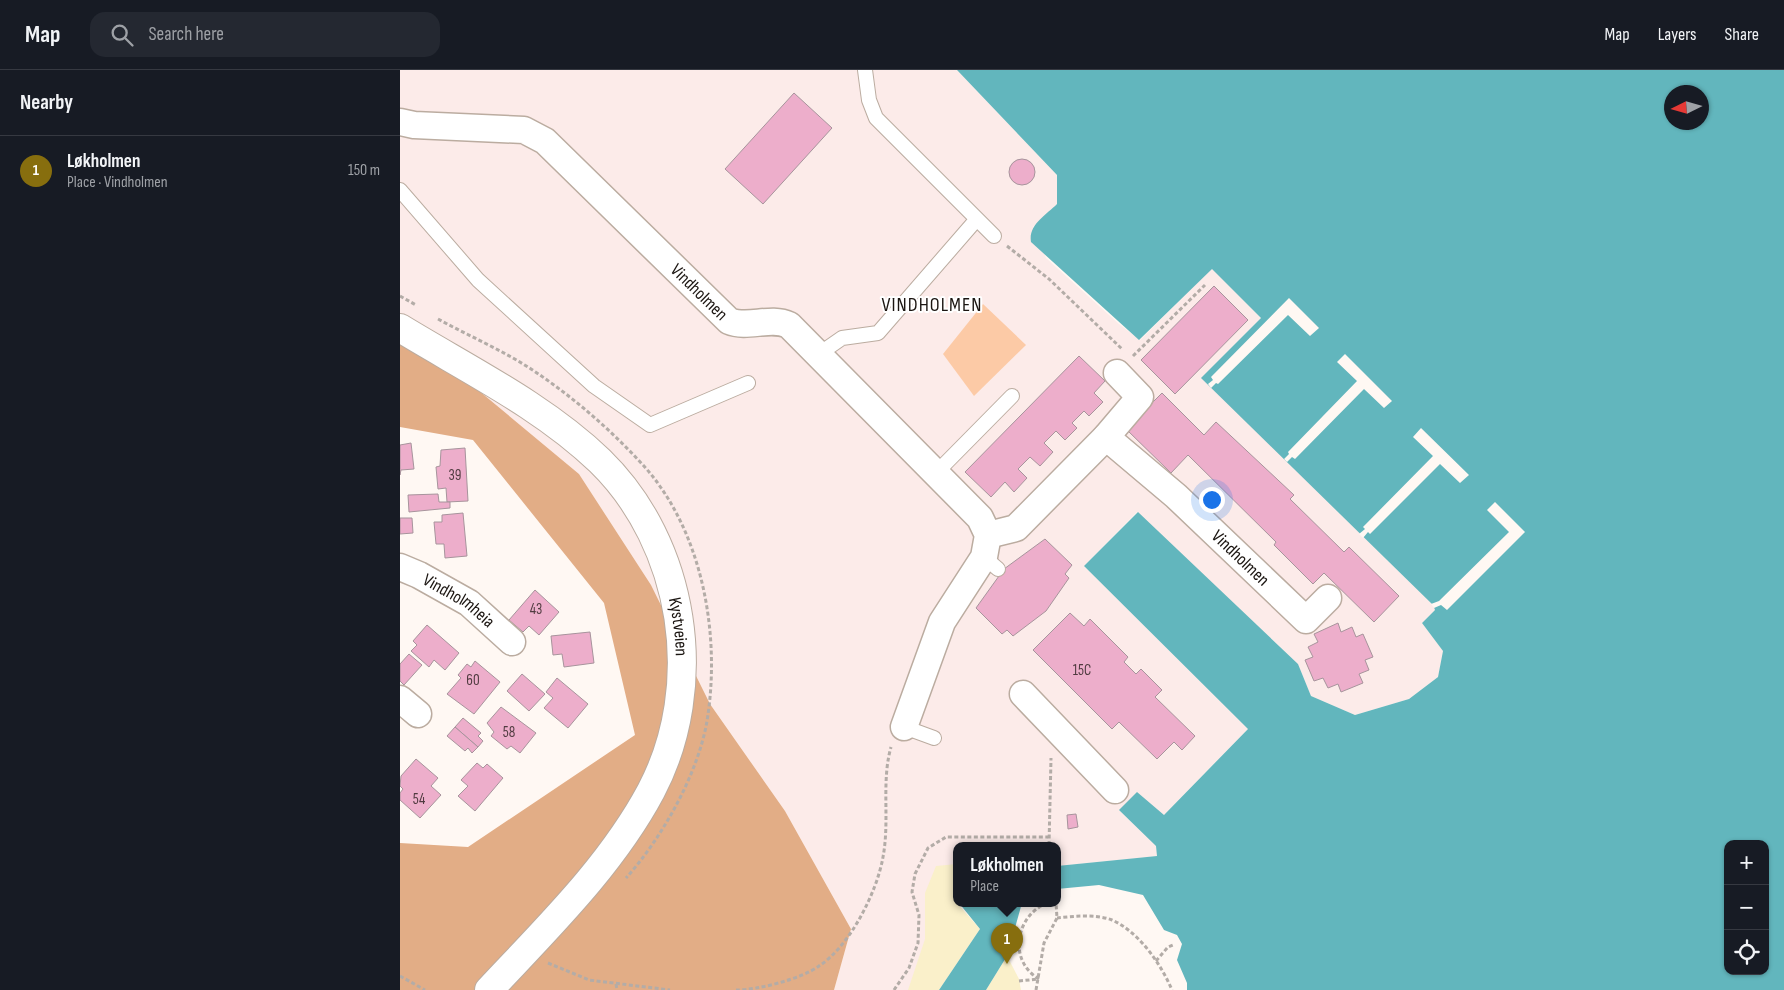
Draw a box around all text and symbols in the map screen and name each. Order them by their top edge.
search box [90,12,440,57]
text: Map [25,20,60,49]
icon: search [108,21,136,49]
text: Search here [148,23,224,46]
text: Map [1605,24,1630,45]
text: Layers [1658,24,1697,45]
text: Share [1725,24,1759,45]
north arrow [1664,85,1709,130]
text: Nearby [20,90,73,115]
text: Løkholmen [67,150,140,173]
text: 1 [33,161,39,180]
text: 150 m [348,161,380,180]
text: Place · Vindholmen [67,173,168,192]
street label: Vindholmen [666,260,732,325]
district label: VINDHOLMEN [882,293,982,317]
house number: 39 [449,466,461,485]
your location [1199,487,1225,513]
street label: Vindholmen [1207,526,1274,590]
street label: Vindholmheia [419,569,499,632]
street label: Kystveien [664,595,692,656]
house number: 43 [530,600,542,619]
house number: 15C [1073,661,1091,680]
house number: 60 [466,671,480,690]
house number: 58 [503,723,515,742]
house number: 54 [413,790,425,809]
map controls [1724,840,1769,975]
button: + [1724,840,1769,885]
popup [953,842,1061,907]
text: Løkholmen [970,854,1044,877]
text: Place [970,877,999,896]
button: − [1724,885,1769,930]
pin: 1 [991,923,1023,964]
button: locate [1724,930,1769,975]

